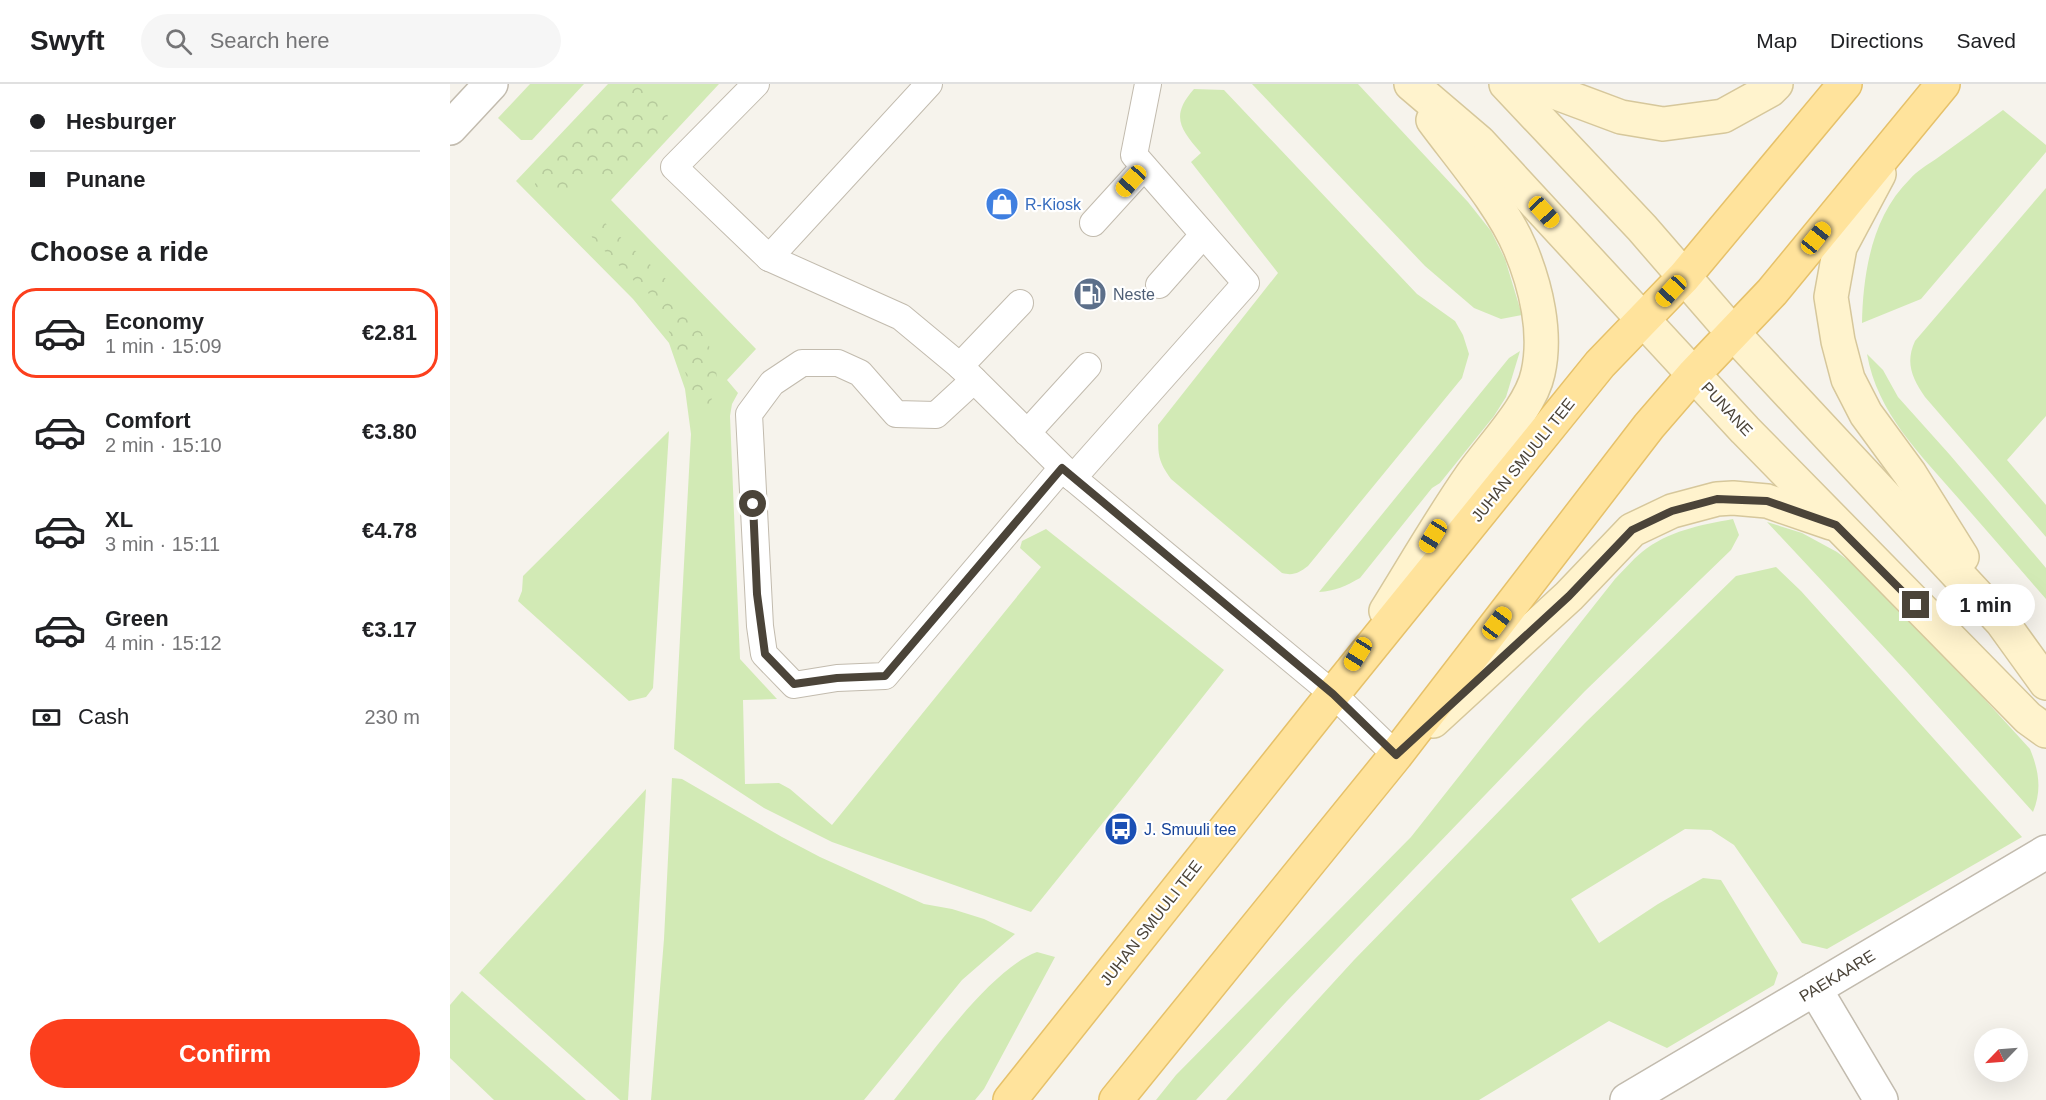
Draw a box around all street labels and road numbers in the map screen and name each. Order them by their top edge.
street label: PUNANE [1698,379,1756,439]
street label: JUHAN SMUULI TEE [1468,395,1578,525]
street label: JUHAN SMUULI TEE [1097,857,1205,989]
street label: PAEKAARE [1796,947,1878,1005]

